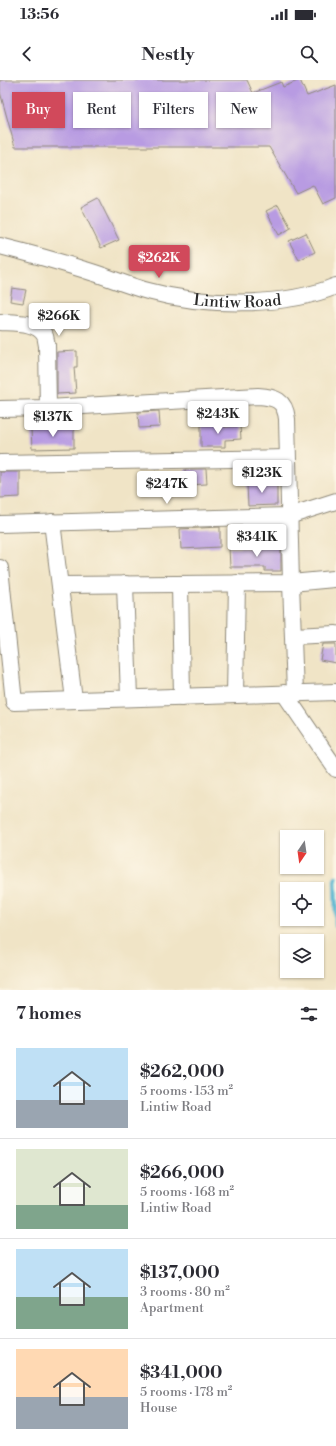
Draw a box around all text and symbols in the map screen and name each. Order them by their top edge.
text: 13:56 [20,5,59,24]
icon: back [16,43,38,65]
text: Nestly [141,43,195,66]
icon: search [298,43,320,65]
chip: Buy [12,92,65,128]
chip: Rent [73,92,131,128]
chip: Filters [139,92,208,128]
chip: New [216,92,271,128]
pin: $262K [131,245,187,279]
text: $262K [138,250,180,266]
street label: Lintiw Road [192,290,282,312]
pin: $266K [31,303,87,337]
text: $266K [38,308,80,324]
pin: $243K [190,401,246,435]
pin: $137K [25,404,81,438]
text: $243K [196,406,240,422]
text: $137K [33,409,73,425]
pin: $123K [234,460,290,494]
text: $123K [242,465,282,481]
pin: $247K [139,471,195,505]
text: $247K [146,476,188,492]
pin: $341K [229,524,285,558]
text: $341K [236,529,278,545]
north arrow [280,830,324,874]
map controls [280,830,324,978]
button: locate [280,882,324,926]
button: layers [280,934,324,978]
text: 7 homes [16,1003,81,1025]
icon: filters [298,1003,320,1025]
text: $262,000 [140,1061,224,1083]
icon: home [48,1064,96,1112]
text: 5 rooms · 153 m² [140,1083,233,1099]
text: Lintiw Road [140,1099,211,1115]
text: $266,000 [140,1162,224,1184]
icon: home [48,1165,96,1213]
text: 5 rooms · 168 m² [140,1184,234,1200]
text: Lintiw Road [140,1200,211,1216]
text: $137,000 [140,1262,220,1284]
icon: home [48,1265,96,1313]
text: 3 rooms · 80 m² [140,1284,230,1300]
text: Apartment [140,1300,204,1316]
text: $341,000 [140,1362,222,1384]
icon: home [48,1365,96,1413]
text: 5 rooms · 178 m² [140,1384,232,1400]
text: House [140,1400,177,1416]

